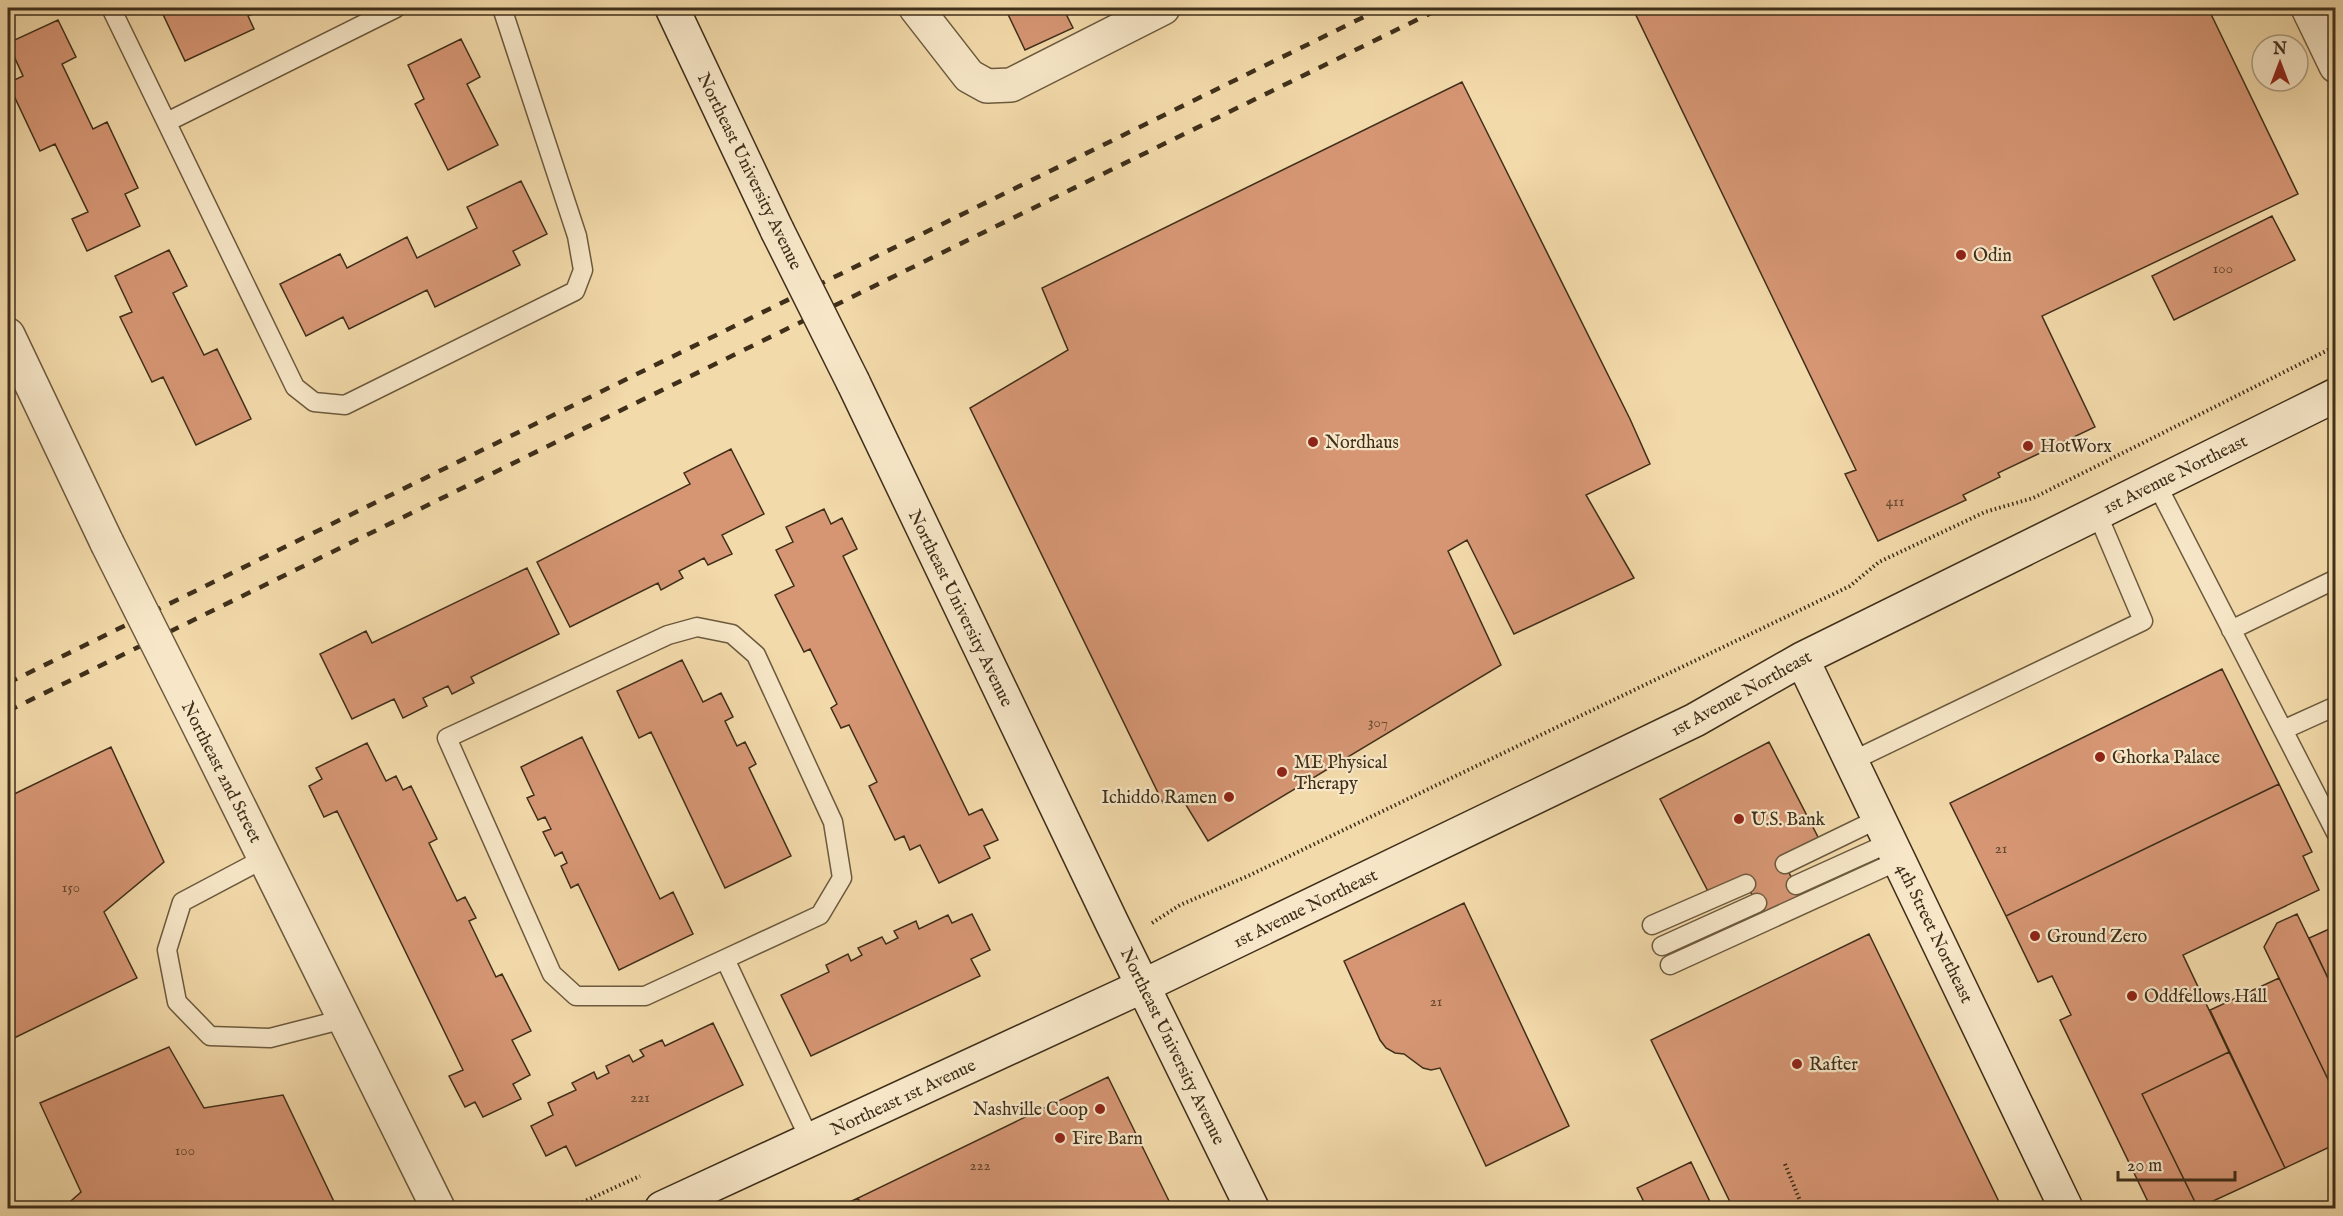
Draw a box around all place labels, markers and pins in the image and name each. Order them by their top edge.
place label: Odin [1973,245,2012,268]
marker: Odin [1954,248,1968,262]
place label: Nordhaus [1325,432,1399,455]
marker: Nordhaus [1306,435,1320,449]
place label: HotWorx [2040,436,2112,459]
marker: HotWorx [2021,439,2035,453]
place label: Ghorka Palace [2112,747,2220,770]
marker: Ghorka Palace [2093,750,2107,764]
place label: ME Physical Therapy [1294,752,1388,796]
marker: ME Physical Therapy [1275,765,1289,779]
place label: Ichiddo Ramen [1101,787,1217,810]
marker: Ichiddo Ramen [1222,790,1236,804]
place label: U.S. Bank [1751,809,1826,832]
marker: U.S. Bank [1732,812,1746,826]
place label: Ground Zero [2047,926,2148,949]
marker: Ground Zero [2028,929,2042,943]
place label: Oddfellows Hall [2144,986,2267,1009]
marker: Oddfellows Hall [2125,989,2139,1003]
place label: Rafter [1809,1054,1858,1077]
marker: Rafter [1790,1057,1804,1071]
place label: Nashville Coop [973,1099,1088,1122]
marker: Nashville Coop [1093,1102,1107,1116]
place label: Fire Barn [1072,1128,1143,1151]
marker: Fire Barn [1053,1131,1067,1145]

